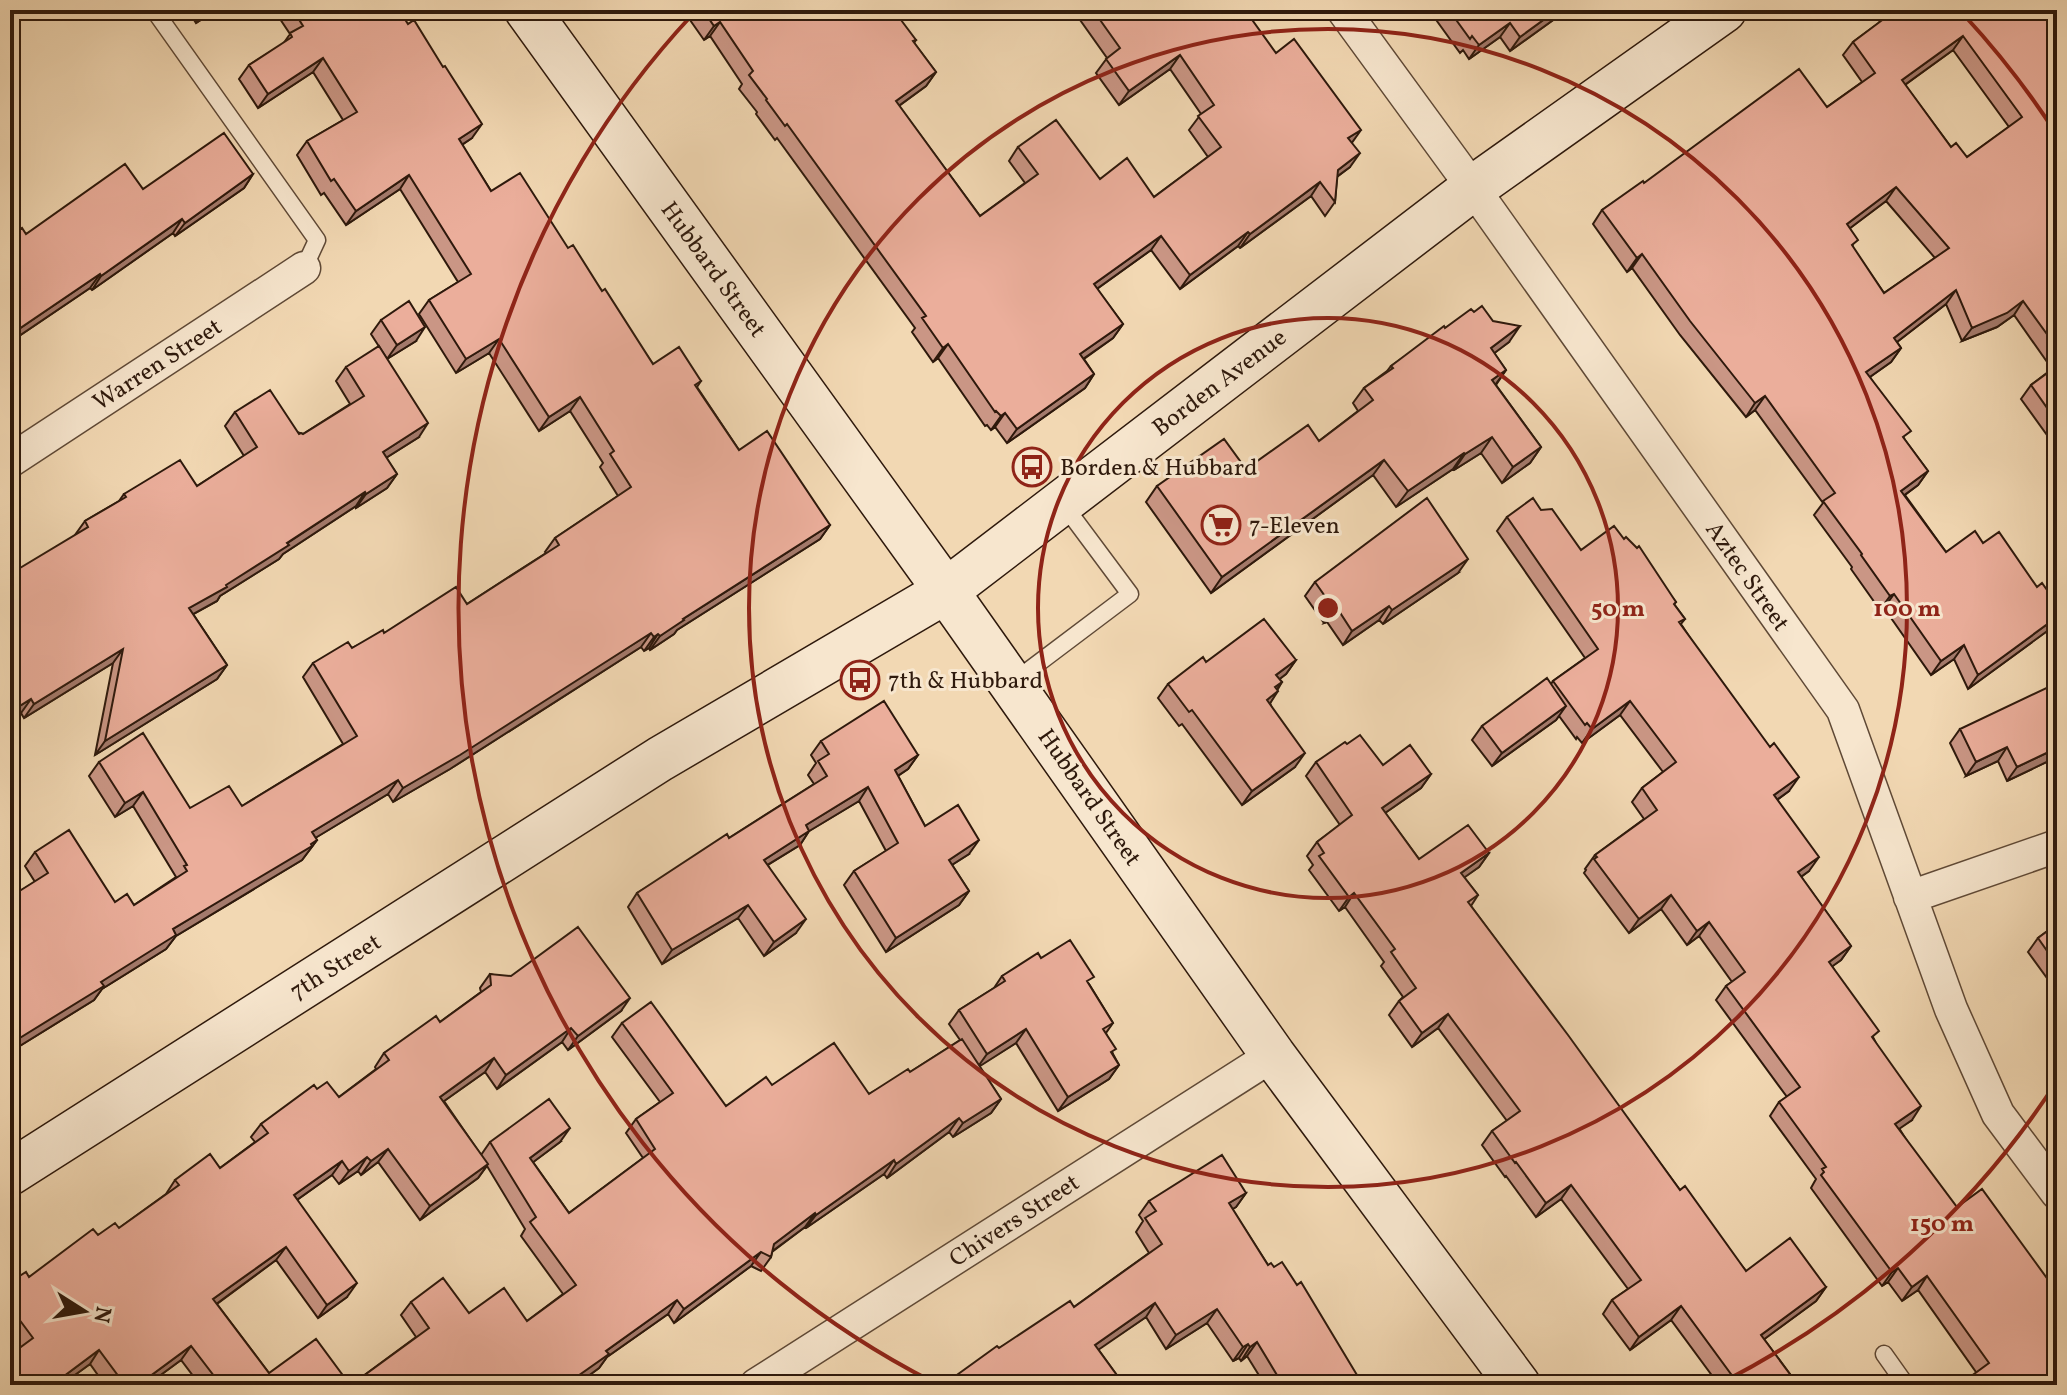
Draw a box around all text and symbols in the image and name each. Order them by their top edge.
street label: Hubbard Street [651,195,773,345]
street label: Warren Street [87,311,229,420]
street label: Borden Avenue [1146,322,1294,445]
bus stop icon: Borden & Hubbard [1011,446,1053,488]
place label: Borden & Hubbard [1060,452,1258,486]
supermarket icon: 7-Eleven [1200,504,1242,546]
place label: 7-Eleven [1249,510,1340,544]
street label: Aztec Street [1696,515,1797,639]
text: 50 m [1591,593,1645,627]
text: 100 m [1873,593,1941,627]
centre of rings [1314,594,1342,622]
bus stop icon: 7th & Hubbard [839,659,881,701]
place label: 7th & Hubbard [888,665,1043,699]
street label: Hubbard Street [1028,723,1148,874]
street label: 7th Street [284,926,388,1009]
street label: Chivers Street [943,1167,1087,1277]
text: 150 m [1910,1208,1974,1242]
north arrow [44,1271,124,1351]
text: N [84,1304,118,1325]

